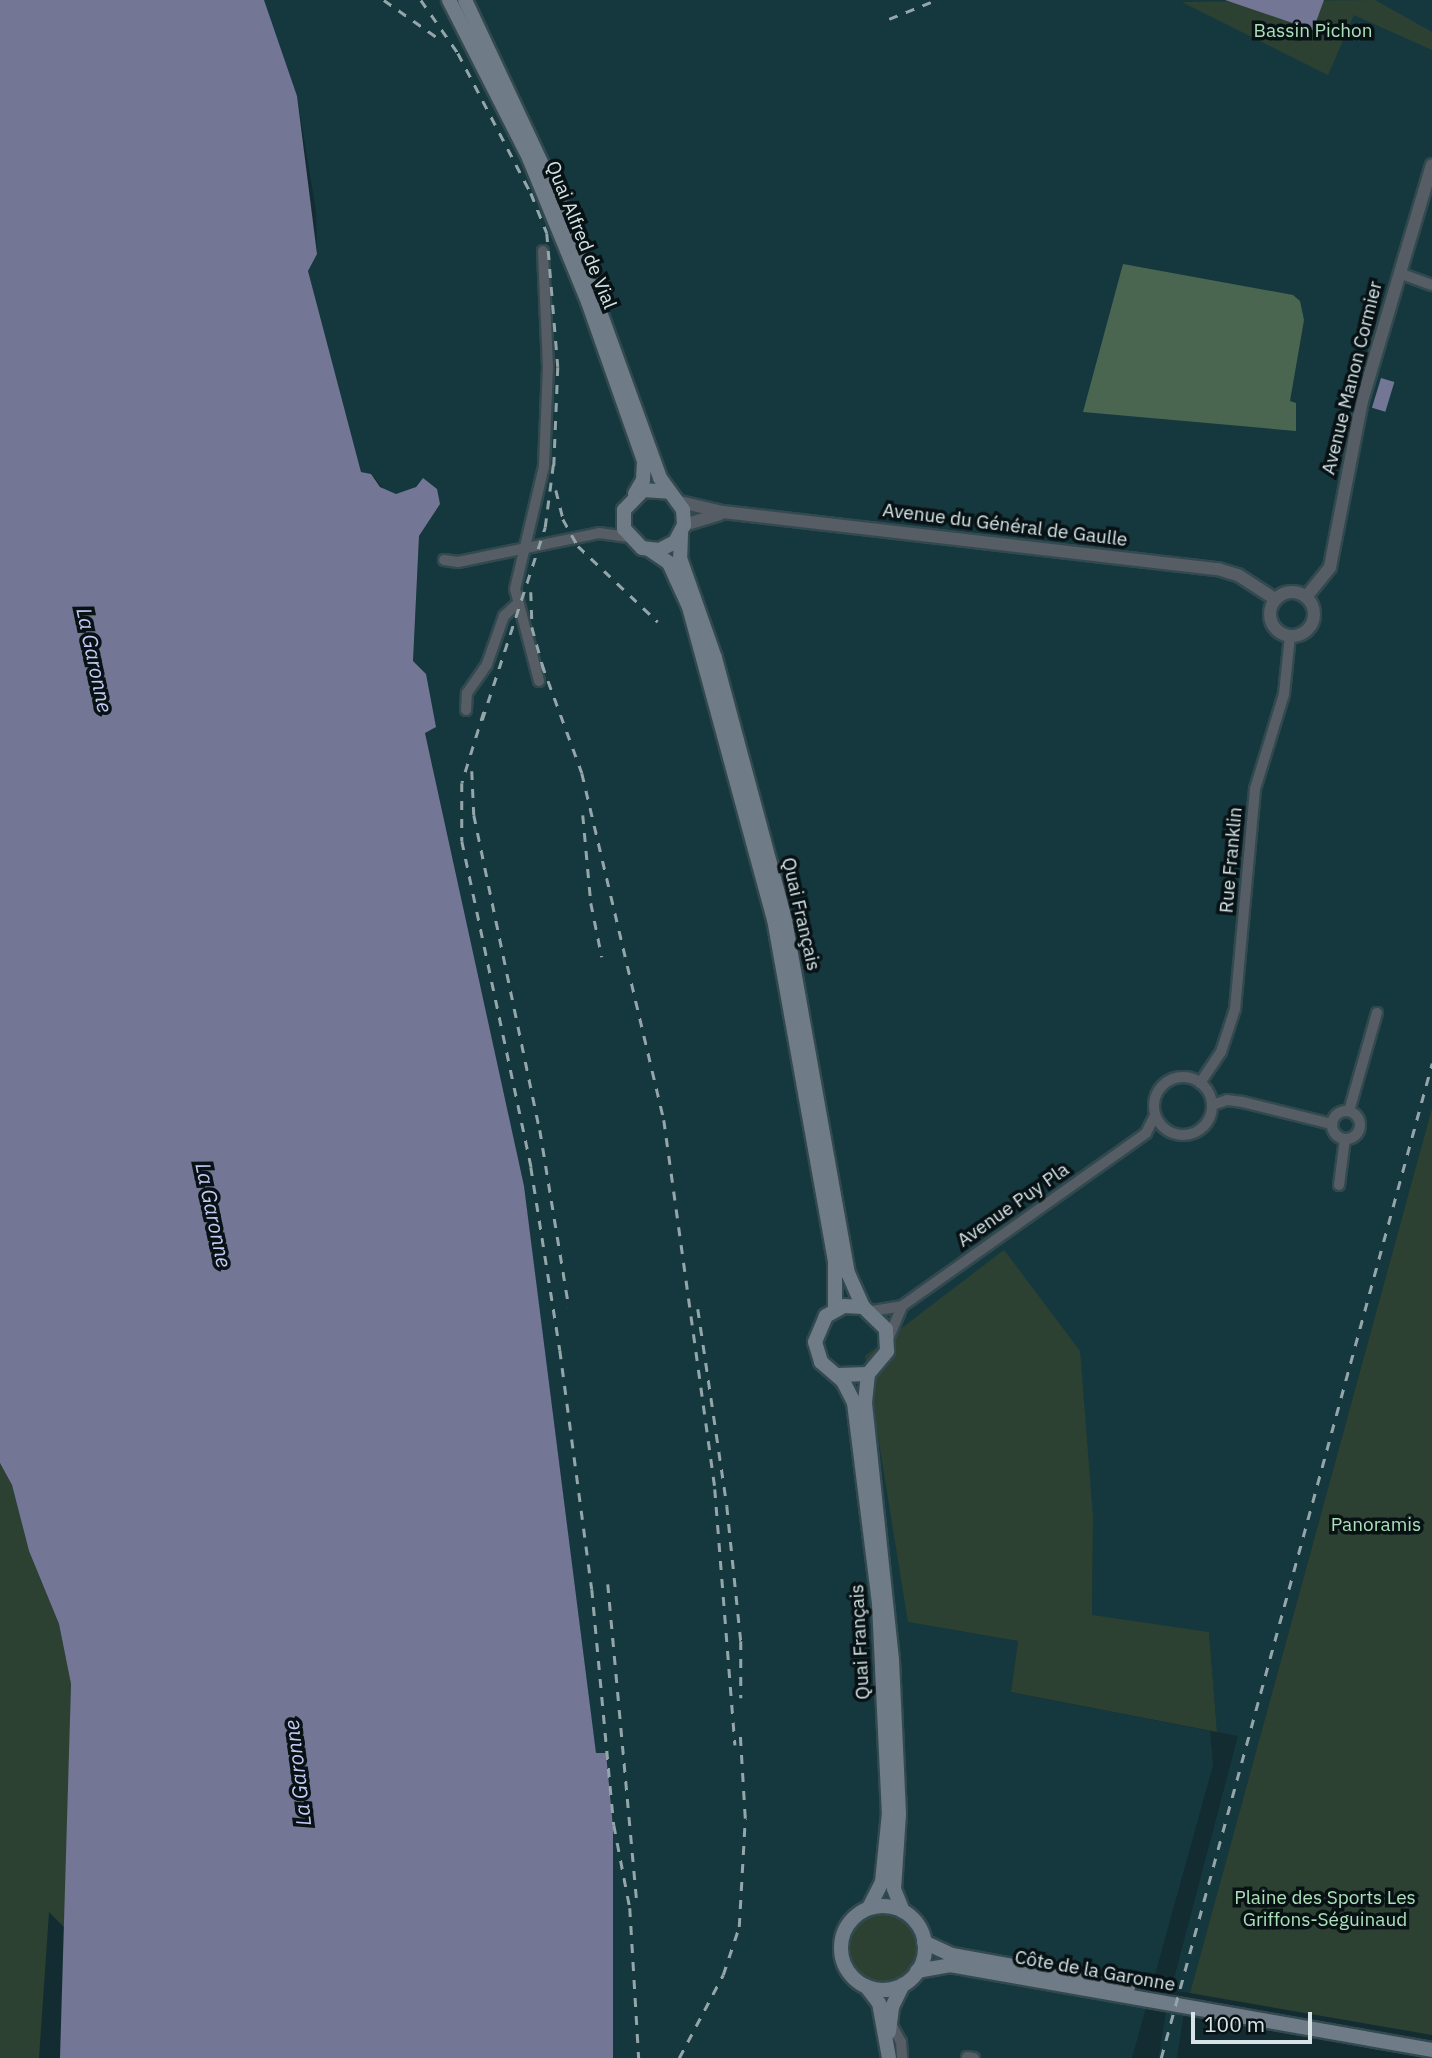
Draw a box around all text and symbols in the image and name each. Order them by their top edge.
park label: Bassin Pichon [1253,20,1373,42]
street label: Quai Alfred de Vial [541,158,621,312]
street label: Avenue Manon Cormier [1317,279,1387,477]
street label: Avenue du Général de Gaulle [881,499,1129,551]
water label: La Garonne [72,605,118,715]
street label: Rue Franklin [1215,806,1247,914]
street label: Quai Français [777,855,825,973]
street label: Avenue Puy Pla [953,1158,1073,1252]
water label: La Garonne [191,1160,237,1270]
park label: Panoramis [1331,1514,1421,1536]
street label: Quai Français [846,1584,874,1700]
water label: La Garonne [278,1719,316,1827]
park label: Plaine des Sports Les Griffons-Séguinaud [1234,1887,1416,1931]
street label: Côte de la Garonne [1013,1946,1177,1996]
scale bar [1194,1998,1315,2042]
text: 100 m [1204,2010,1265,2038]

